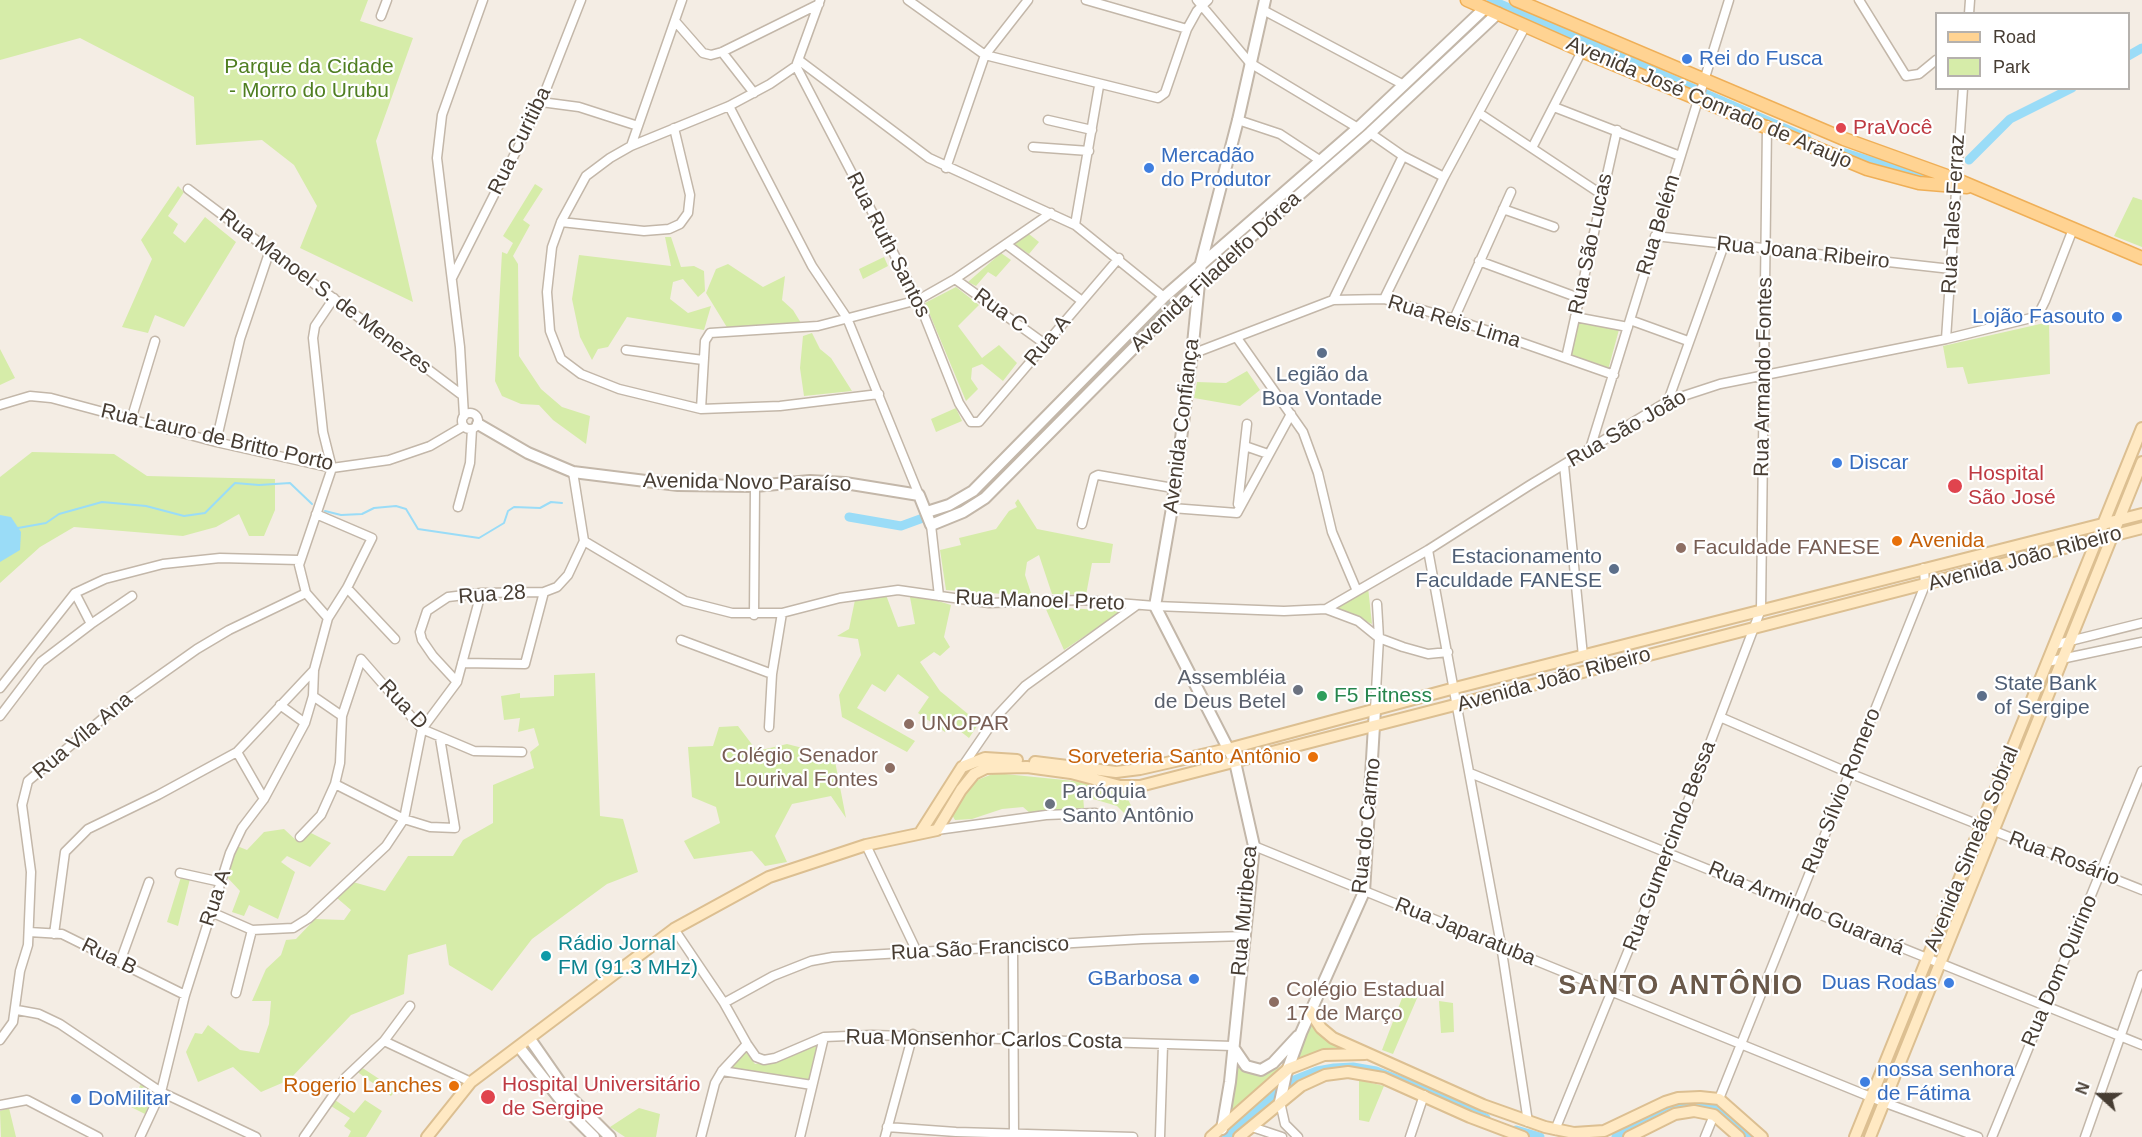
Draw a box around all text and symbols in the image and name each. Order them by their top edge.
legend [1935,12,2130,90]
text: Road [1993,27,2036,47]
street label: Avenida José Conrado de Araujo [1562,31,1856,175]
place label: Rei do Fusca [1699,46,1823,72]
marker: Rei do Fusca [1680,52,1694,66]
park label: Parque da Cidade - Morro do Urubu [224,54,394,104]
text: Park [1993,57,2030,77]
street label: Rua Curitiba [483,83,557,199]
place label: PraVocê [1853,115,1932,141]
marker: PraVocê [1834,121,1848,135]
street label: Rua Tales Ferraz [1937,134,1971,294]
place label: Mercadão do Produtor [1161,143,1271,193]
marker: Mercadão do Produtor [1142,161,1156,175]
street label: Rua Ruth Santos [840,168,936,322]
street label: Rua São Lucas [1564,171,1618,317]
street label: Rua Belém [1632,172,1686,278]
street label: Avenida Filadelfo Dórea [1126,186,1306,358]
street label: Rua Manoel S. de Menezes [214,204,436,380]
street label: Rua Joana Ribeiro [1715,231,1891,275]
street label: Rua Armando Fontes [1750,277,1778,477]
street label: Rua C [969,283,1031,339]
street label: Rua Reis Lima [1384,290,1524,354]
place label: Lojão Fasouto [1972,304,2105,330]
marker: Lojão Fasouto [2110,310,2124,324]
street label: Rua A [1020,311,1076,371]
street label: Avenida Confiança [1159,337,1205,515]
marker: Legião da Boa Vontade [1315,346,1329,360]
place label: Legião da Boa Vontade [1262,362,1382,412]
street label: Rua São João [1563,385,1691,473]
street label: Rua Lauro de Britto Porto [98,399,336,477]
place label: Discar [1849,450,1909,476]
marker: Discar [1830,456,1844,470]
place label: Hospital São José [1968,461,2056,511]
street label: Avenida Novo Paraíso [643,469,851,497]
marker: Hospital São José [1946,477,1964,495]
street label: Avenida João Ribeiro [1926,521,2124,597]
place label: Avenida [1909,528,1985,554]
marker: Avenida [1890,534,1904,548]
place label: Faculdade FANESE [1693,535,1880,561]
marker: Faculdade FANESE [1674,541,1688,555]
place label: Estacionamento Faculdade FANESE [1415,544,1602,594]
marker: Estacionamento Faculdade FANESE [1607,562,1621,576]
street label: Rua 28 [457,580,527,610]
street label: Rua Manoel Preto [955,585,1125,617]
street label: Avenida João Ribeiro [1455,642,1653,718]
place label: Assembléia de Deus Betel [1154,665,1286,715]
place label: State Bank of Sergipe [1994,671,2097,721]
street label: Rua D [373,675,433,735]
marker: Assembléia de Deus Betel [1291,683,1305,697]
place label: F5 Fitness [1334,683,1432,709]
street label: Rua Vila Ana [28,687,138,785]
marker: F5 Fitness [1315,689,1329,703]
marker: State Bank of Sergipe [1975,689,1989,703]
street label: Rua Sílvio Romero [1797,705,1887,877]
place label: UNOPAR [921,711,1009,737]
marker: UNOPAR [902,717,916,731]
street label: Rua Gumercindo Bessa [1618,737,1722,955]
place label: Colégio Senador Lourival Fontes [722,743,878,793]
street label: Avenida Simeão Sobral [1919,743,2025,955]
place label: Sorveteria Santo Antônio [1068,744,1301,770]
marker: Sorveteria Santo Antônio [1306,750,1320,764]
street label: Rua do Carmo [1347,757,1387,895]
marker: Colégio Senador Lourival Fontes [883,761,897,775]
place label: Paróquia Santo Antônio [1062,779,1194,829]
marker: Paróquia Santo Antônio [1043,797,1057,811]
street label: Rua Rosário [2005,826,2123,892]
street label: Rua Muribeca [1227,845,1263,977]
street label: Rua Armindo Guaraná [1704,856,1908,962]
street label: Rua A [195,866,237,930]
street label: Rua Dom Quirino [2017,891,2103,1051]
street label: Rua Japaratuba [1391,892,1539,972]
place label: Rádio Jornal FM (91.3 MHz) [558,931,698,981]
street label: Rua São Francisco [890,932,1070,966]
street label: Rua B [77,933,141,981]
marker: Rádio Jornal FM (91.3 MHz) [539,949,553,963]
place label: GBarbosa [1087,966,1182,992]
place label: Duas Rodas [1821,970,1937,996]
district label: SANTO ANTÔNIO [1558,971,1804,1003]
marker: GBarbosa [1187,972,1201,986]
marker: Duas Rodas [1942,976,1956,990]
place label: Colégio Estadual 17 de Março [1286,977,1445,1027]
marker: Colégio Estadual 17 de Março [1267,995,1281,1009]
street label: Rua Monsenhor Carlos Costa [845,1025,1123,1055]
place label: nossa senhora de Fátima [1877,1057,2015,1107]
north arrow [2070,1065,2130,1125]
place label: Hospital Universitário de Sergipe [502,1072,700,1122]
place label: Rogerio Lanches [283,1073,442,1099]
marker: nossa senhora de Fátima [1858,1075,1872,1089]
marker: Rogerio Lanches [447,1079,461,1093]
text: N [2073,1080,2093,1097]
place label: DoMilitar [88,1086,171,1112]
marker: Hospital Universitário de Sergipe [479,1088,497,1106]
marker: DoMilitar [69,1092,83,1106]

